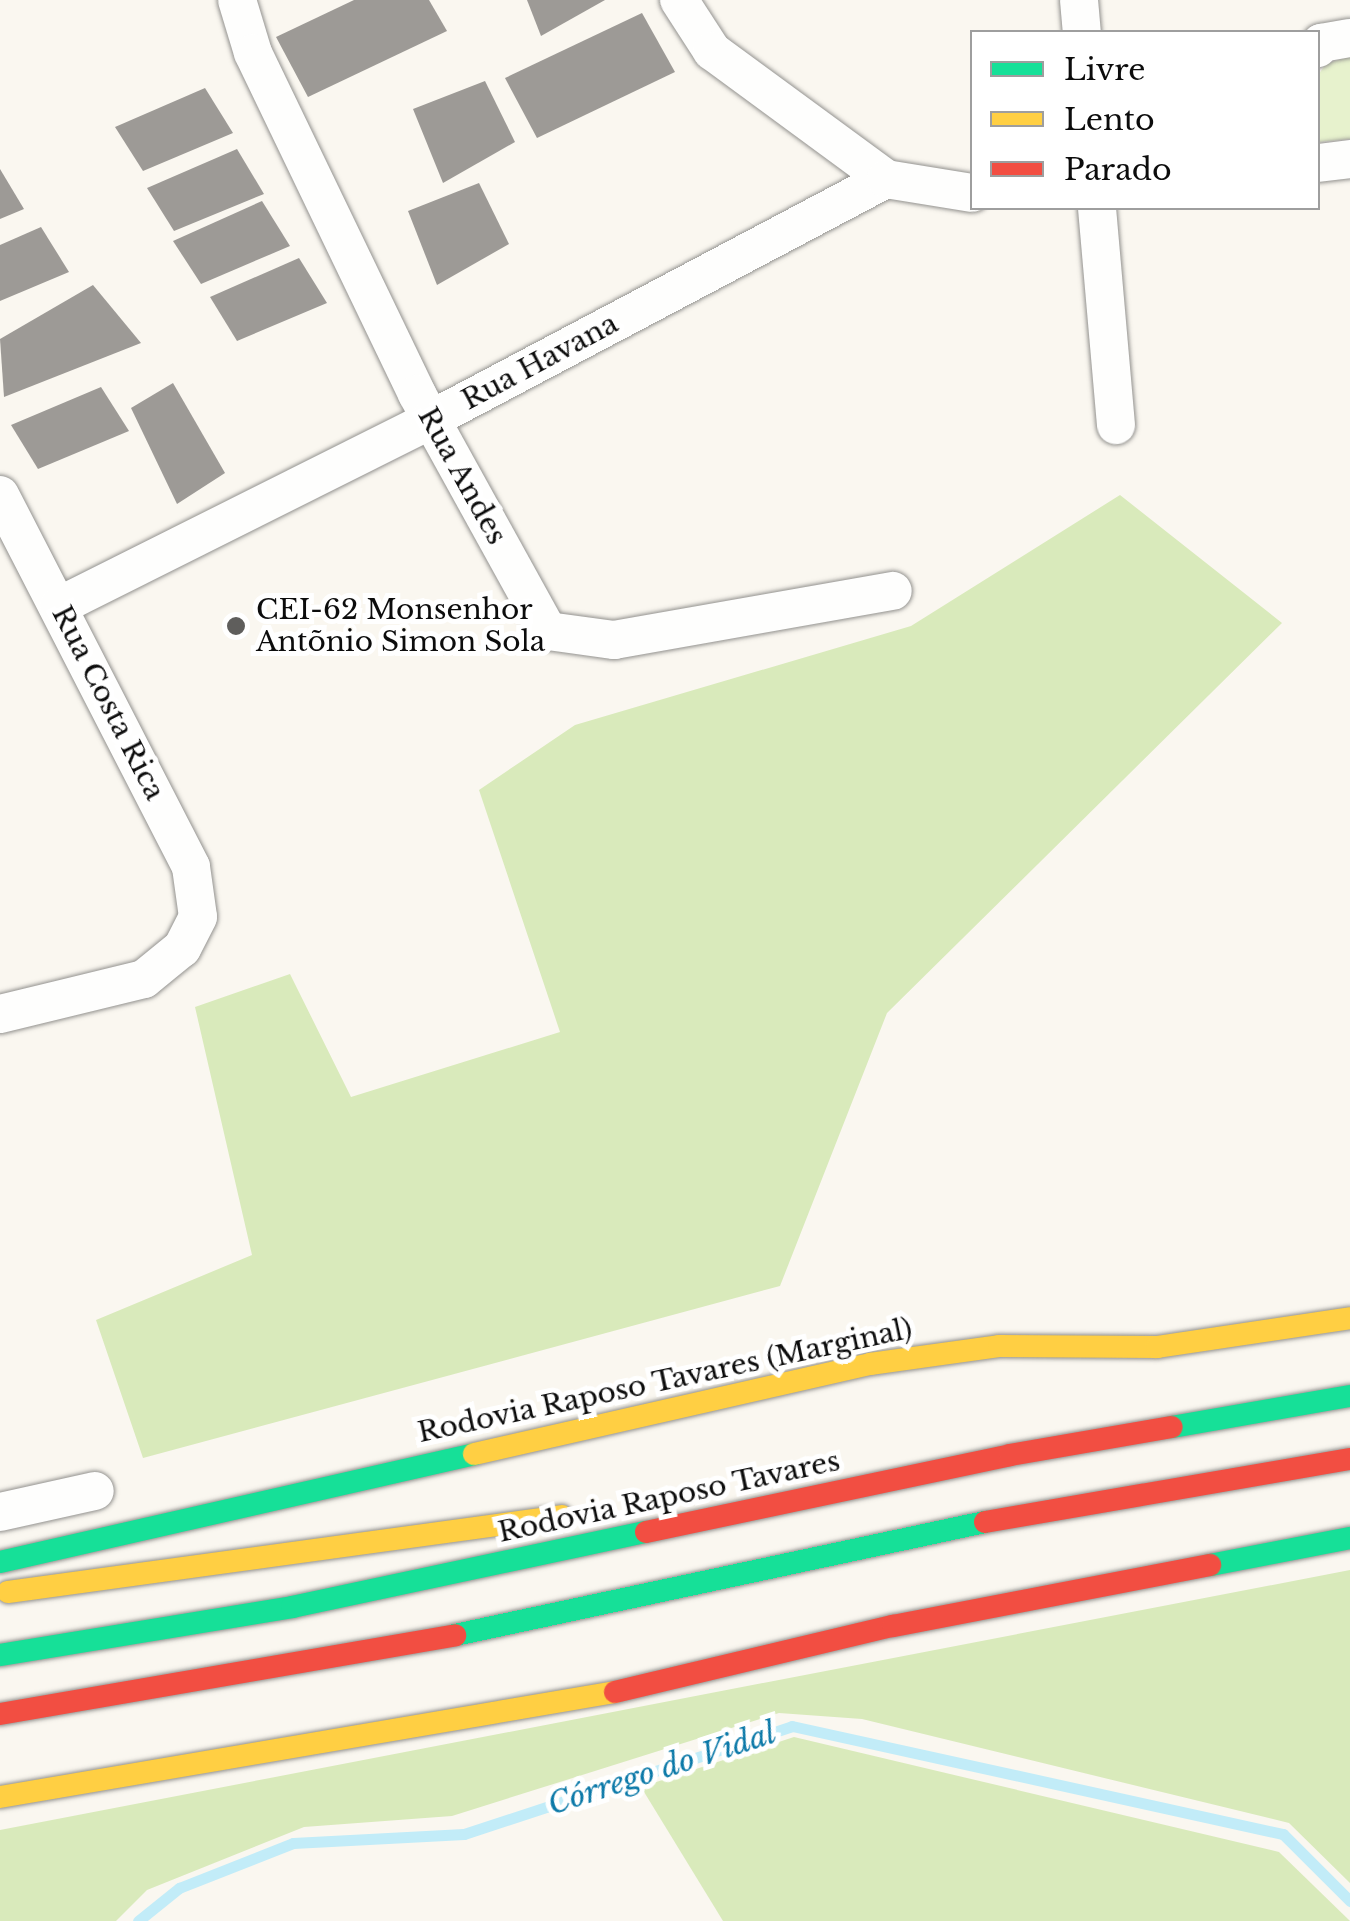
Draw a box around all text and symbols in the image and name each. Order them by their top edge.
legend [970,30,1320,210]
text: Livre [1064,51,1145,88]
text: Lento [1064,101,1155,138]
text: Parado [1064,151,1172,188]
street label: Rua Havana [456,307,624,417]
street label: Rua Andes [410,401,514,551]
place label: CEI-62 Monsenhor Antõnio Simon Sola [256,593,545,659]
street label: Rua Costa Rica [44,600,172,806]
marker: CEI-62 Monsenhor Antõnio Simon Sola [225,615,247,637]
street label: Rodovia Raposo Tavares (Marginal) [414,1312,916,1450]
street label: Rodovia Raposo Tavares [495,1444,843,1550]
water label: Córrego do Vidal [543,1715,781,1823]

